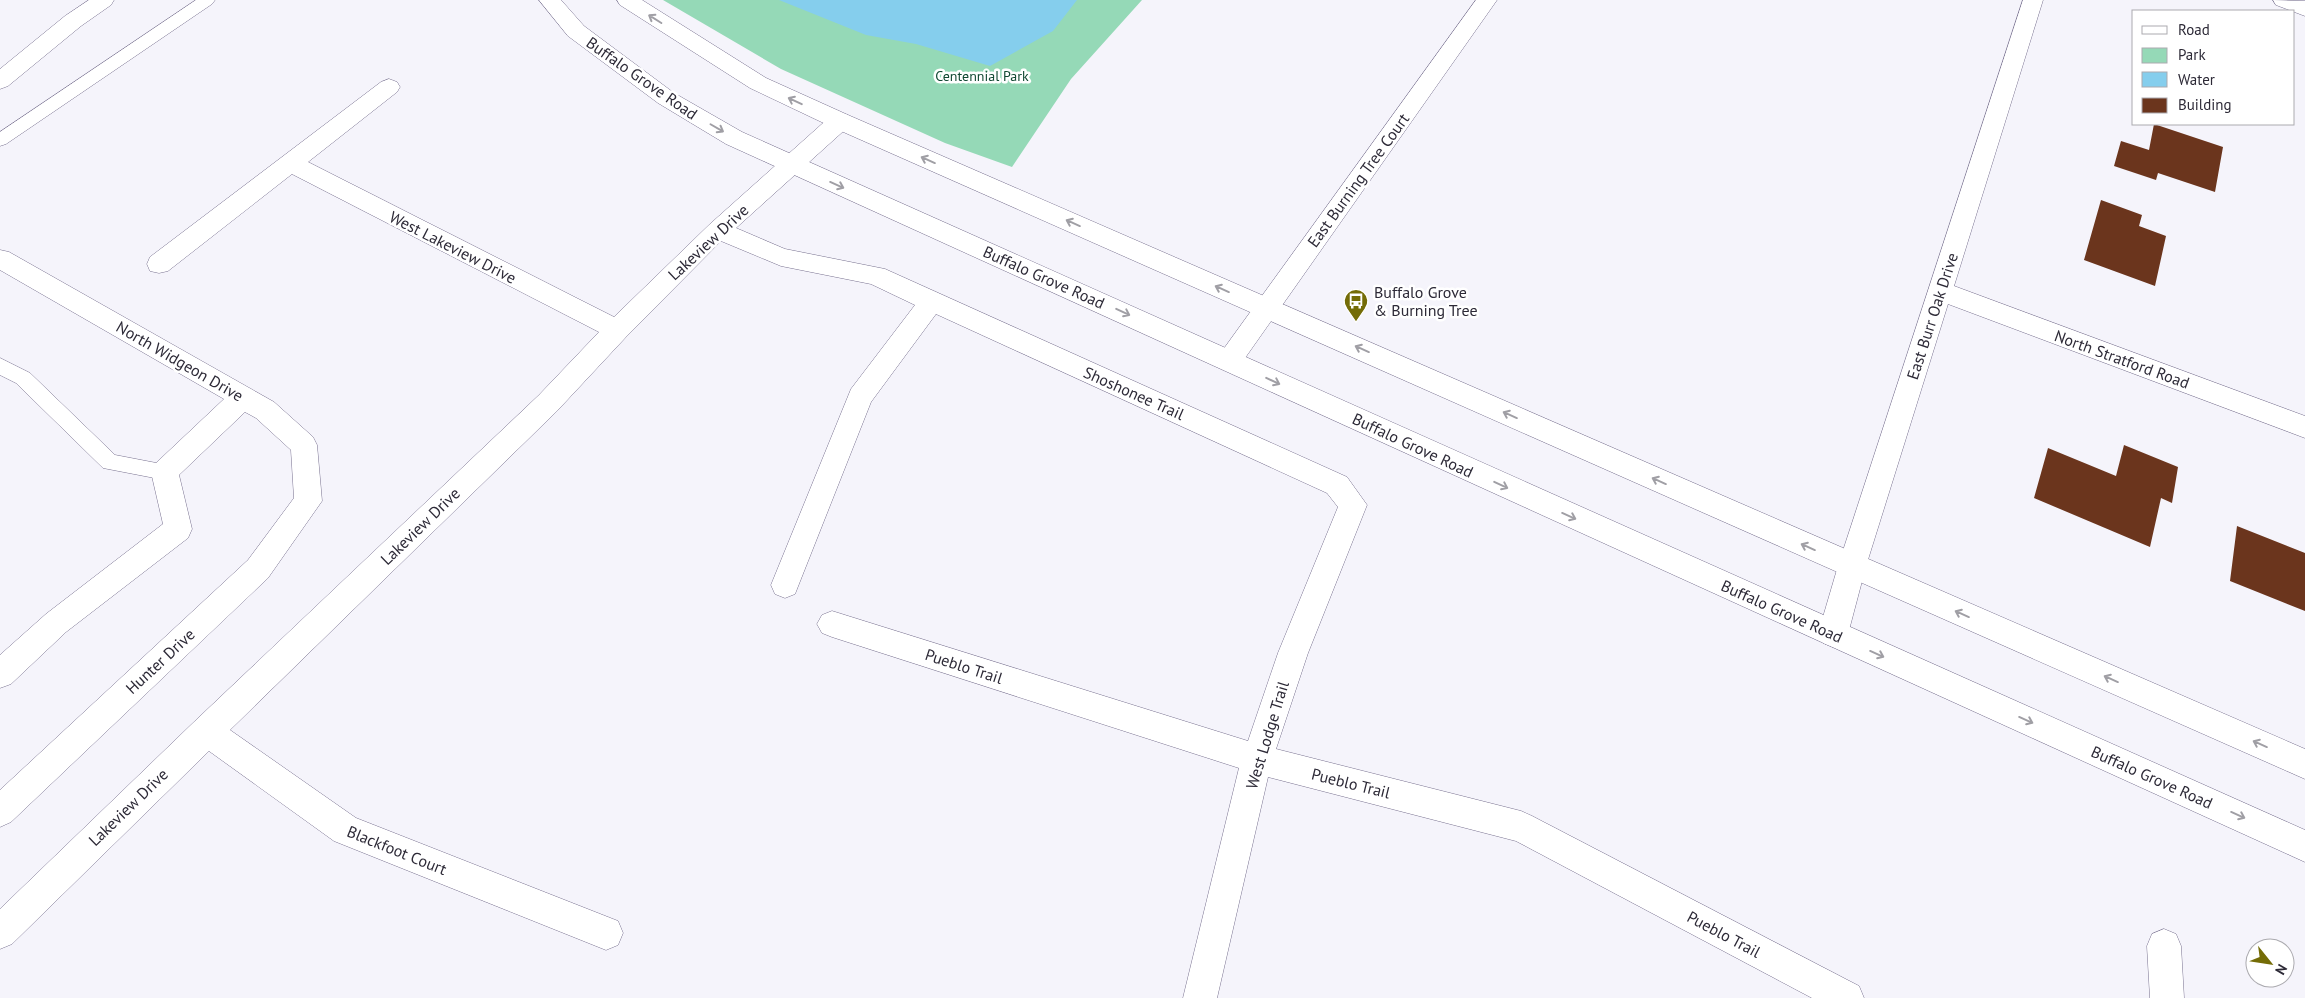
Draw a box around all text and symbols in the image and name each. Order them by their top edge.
legend [2132,10,2295,125]
one-way arrow [648,14,662,25]
text: Road [2178,20,2210,39]
street label: Buffalo Grove Road [583,32,701,124]
text: Park [2178,45,2206,64]
park label: Centennial Park [935,67,1029,85]
text: Water [2178,70,2215,89]
one-way arrow [788,95,803,105]
text: Building [2178,95,2232,114]
street label: East Burning Tree Court [1303,109,1414,251]
one-way arrow [709,123,724,133]
one-way arrow [921,155,936,164]
one-way arrow [829,181,844,190]
street label: Lakeview Drive [664,200,752,284]
street label: West Lakeview Drive [386,206,520,288]
one-way arrow [1066,218,1081,228]
street label: Buffalo Grove Road [980,241,1108,313]
street label: East Burr Oak Drive [1902,250,1962,382]
place label: Buffalo Grove & Burning Tree [1374,282,1478,320]
one-way arrow [1215,283,1230,293]
bus stop icon: Buffalo Grove & Burning Tree [1343,288,1369,322]
one-way arrow [1115,308,1130,318]
street label: North Widgeon Drive [113,316,247,406]
street label: North Stratford Road [2052,325,2192,393]
one-way arrow [1355,344,1370,354]
street label: Shoshonee Trail [1081,362,1188,424]
one-way arrow [1265,377,1280,386]
street label: Buffalo Grove Road [1349,408,1477,482]
one-way arrow [1503,410,1518,419]
one-way arrow [1652,475,1667,485]
one-way arrow [1493,481,1508,490]
street label: Lakeview Drive [376,483,464,569]
one-way arrow [1561,511,1576,521]
one-way arrow [1801,541,1816,551]
street label: Buffalo Grove Road [1718,575,1846,647]
one-way arrow [1955,609,1970,619]
street label: Hunter Drive [121,624,199,698]
street label: Pueblo Trail [923,644,1006,688]
one-way arrow [1869,649,1884,659]
one-way arrow [2104,674,2119,684]
street label: West Lodge Trail [1241,678,1293,791]
one-way arrow [2018,715,2033,725]
one-way arrow [2253,739,2268,749]
street label: Buffalo Grove Road [2088,741,2216,813]
street label: Lakeview Drive [84,764,172,850]
street label: Pueblo Trail [1310,764,1393,802]
one-way arrow [2230,811,2245,821]
street label: Blackfoot Court [344,821,450,879]
street label: Pueblo Trail [1684,906,1764,962]
north arrow [2245,938,2295,988]
text: N [2271,961,2291,978]

